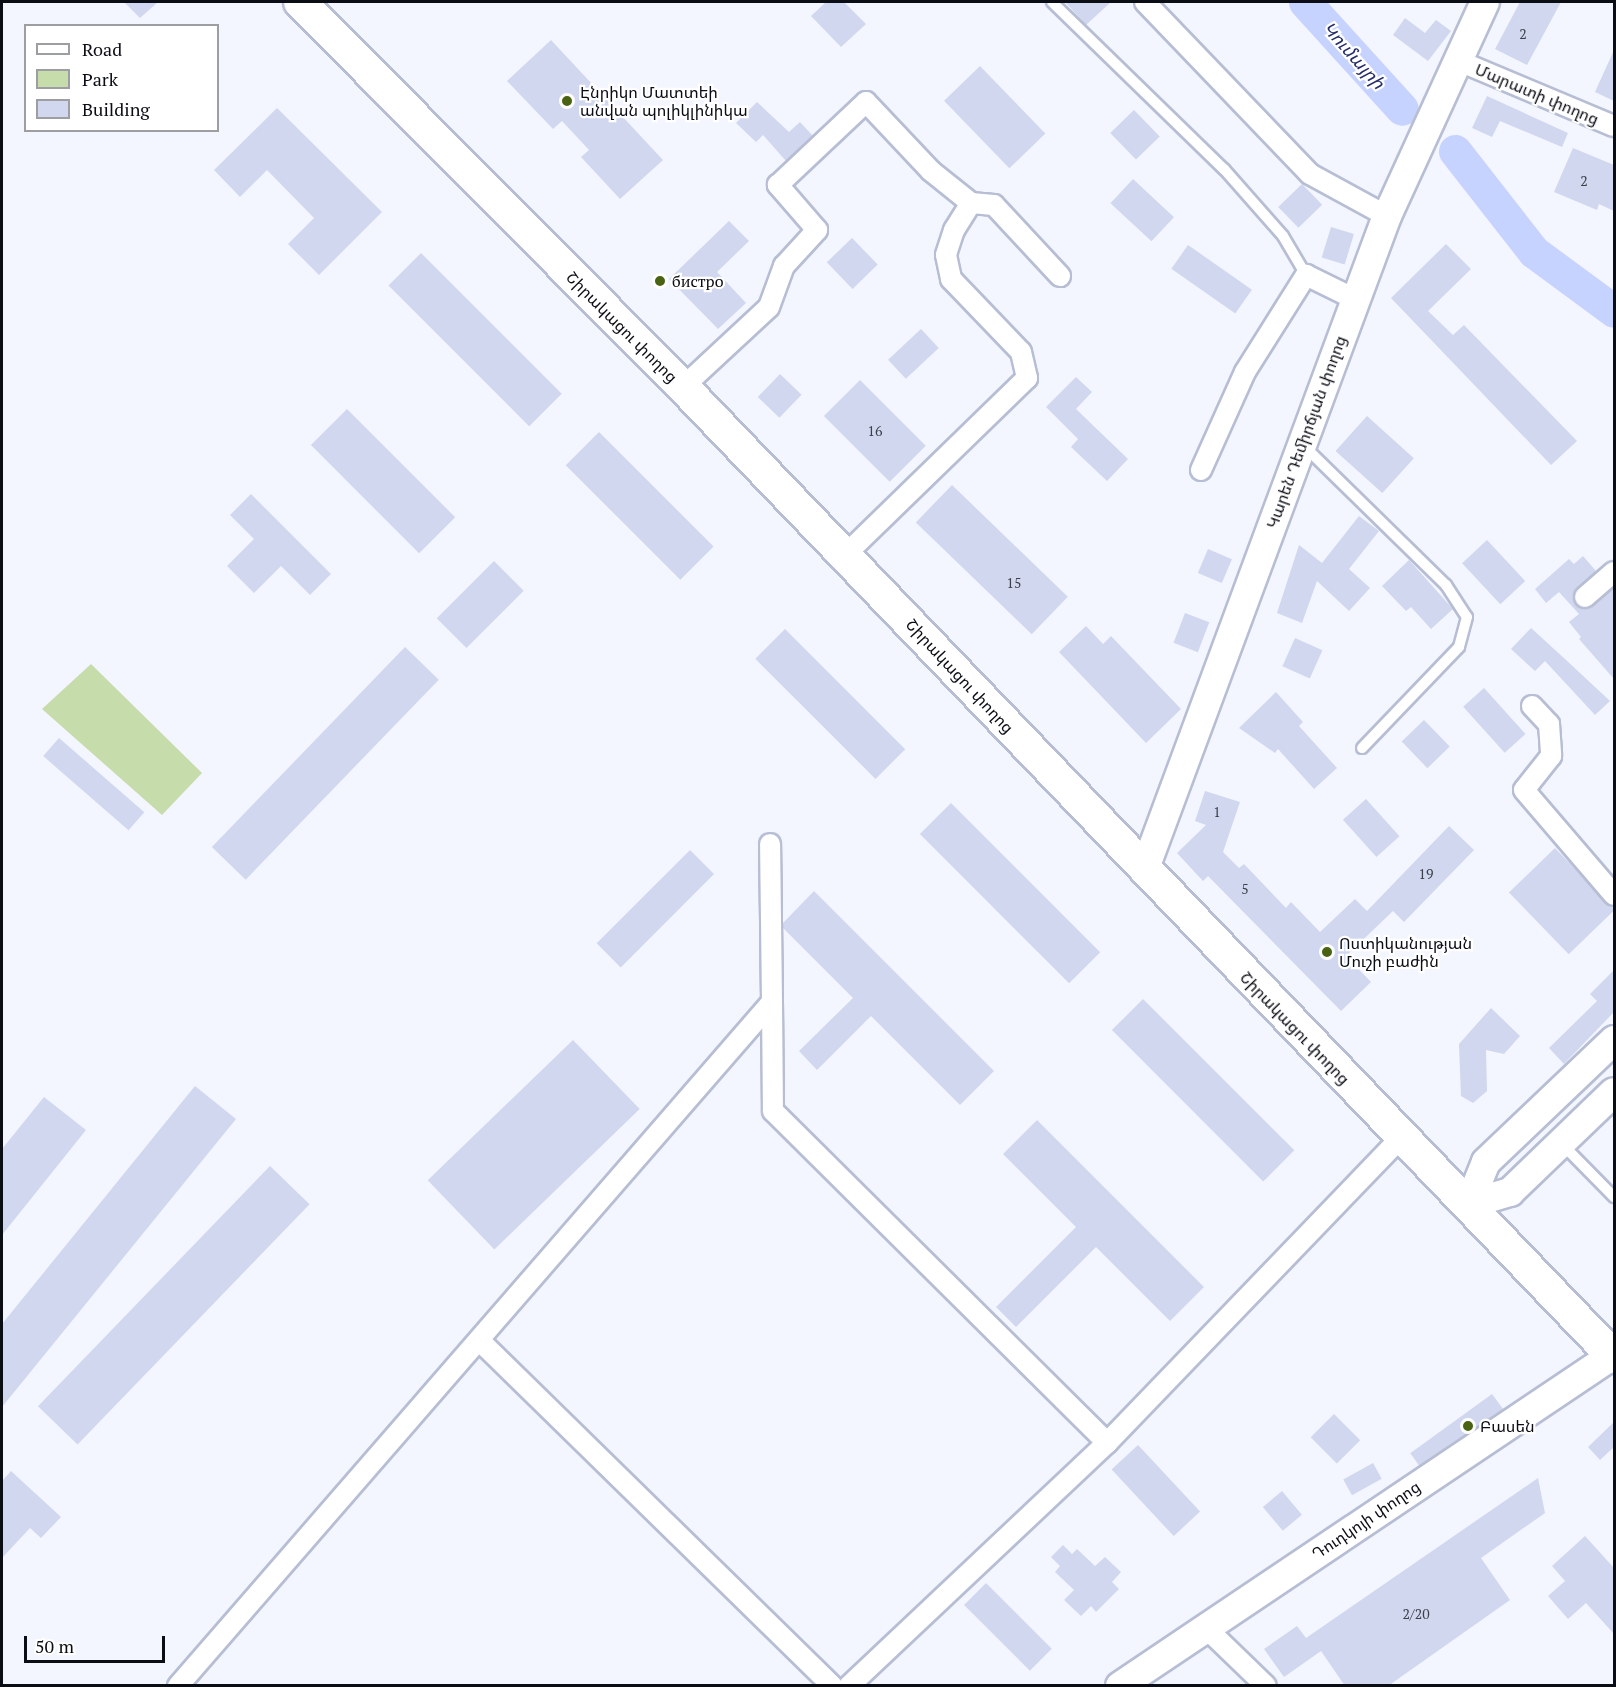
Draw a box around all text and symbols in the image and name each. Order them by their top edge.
water label: Կումայրի [1318,17,1390,93]
legend [24,24,219,132]
house number: 2 [1519,26,1527,42]
text: Road [82,37,122,61]
street label: Մարատի փողոց [1472,59,1602,129]
text: Park [82,67,118,91]
place label: Էնրիկո Մատտեի անվան պոլիկլինիկա [580,82,748,120]
marker: Էնրիկո Մատտեի անվան պոլիկլինիկա [558,92,576,110]
text: Building [82,97,150,121]
house number: 2 [1580,173,1588,189]
street label: Շիրակացու փողոց [562,267,682,387]
place label: бистро [672,271,723,291]
marker: бистро [653,274,667,288]
street label: Կարեն Դեմիրճյան փողոց [1262,333,1350,531]
house number: 16 [868,423,882,439]
house number: 15 [1007,575,1021,591]
street label: Շիրակացու փողոց [902,615,1018,737]
house number: 1 [1213,804,1221,820]
house number: 19 [1419,866,1433,882]
house number: 5 [1241,881,1249,897]
place label: Ոստիկանության Մուշի բաժին [1339,933,1472,971]
marker: Ոստիկանության Մուշի բաժին [1320,945,1334,959]
street label: Շիրակացու փողոց [1236,968,1354,1088]
place label: Բասեն [1480,1416,1535,1436]
marker: Բասեն [1461,1419,1475,1433]
street label: Դուդկոյի փողոց [1308,1477,1424,1563]
house number: 2/20 [1402,1606,1430,1622]
scale bar [27,1624,168,1662]
text: 50 m [35,1634,74,1658]

